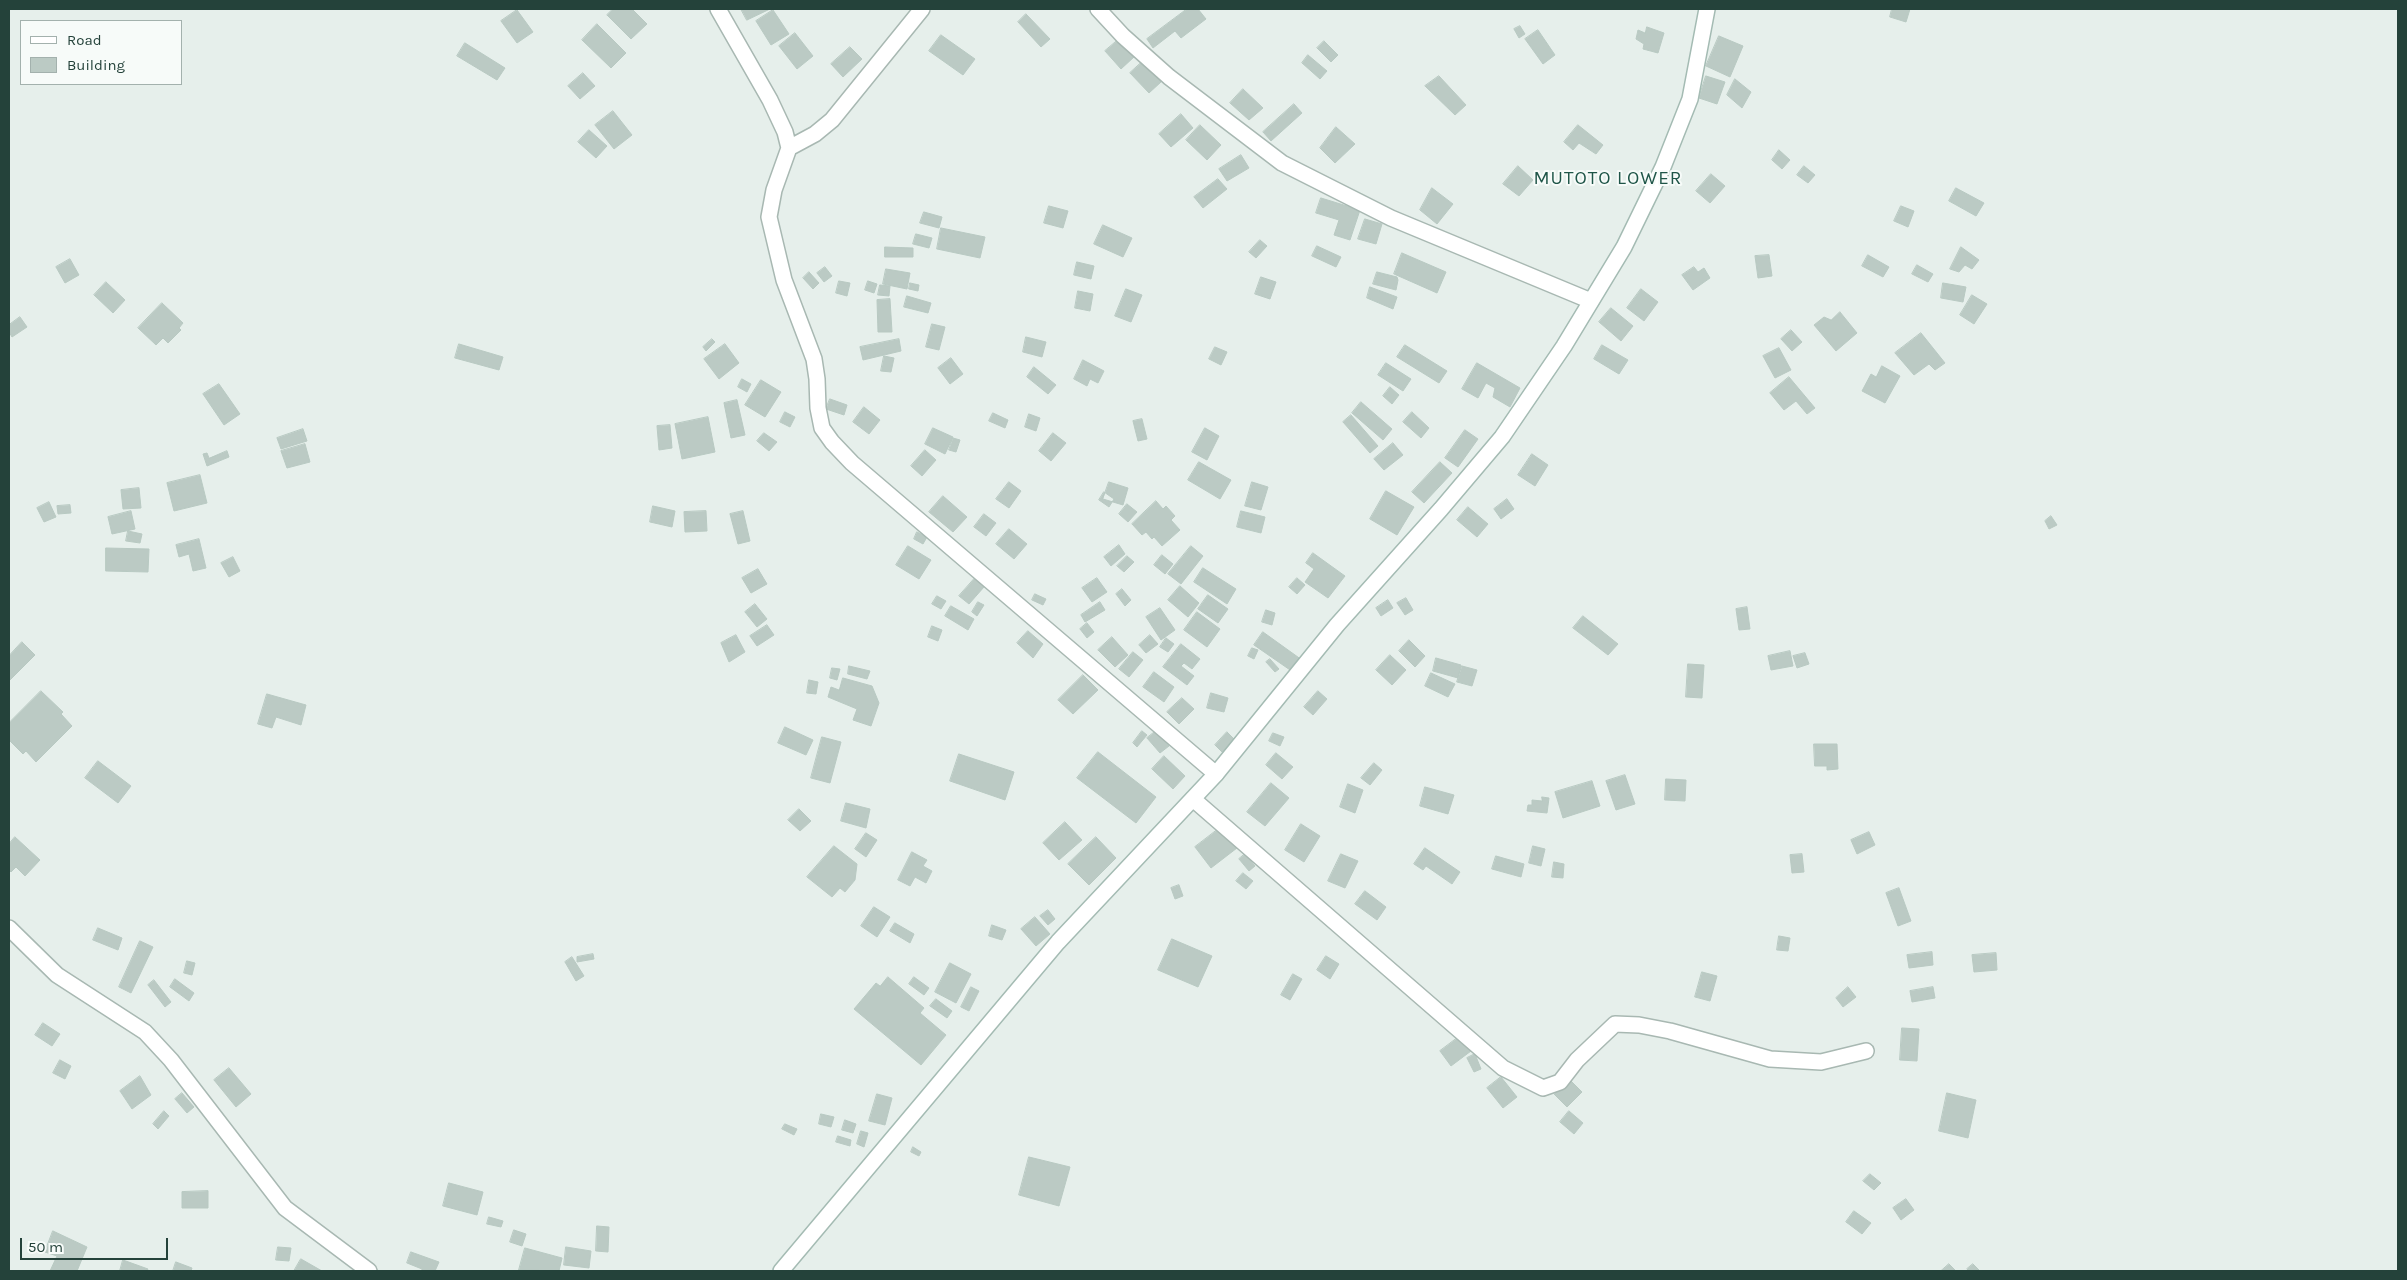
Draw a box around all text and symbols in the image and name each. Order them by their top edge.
legend [20,20,182,85]
text: Road [67,31,102,49]
text: Building [67,56,125,74]
district label: MUTOTO LOWER [1532,168,1684,190]
scale bar [22,1228,170,1260]
text: 50 m [28,1238,63,1256]

